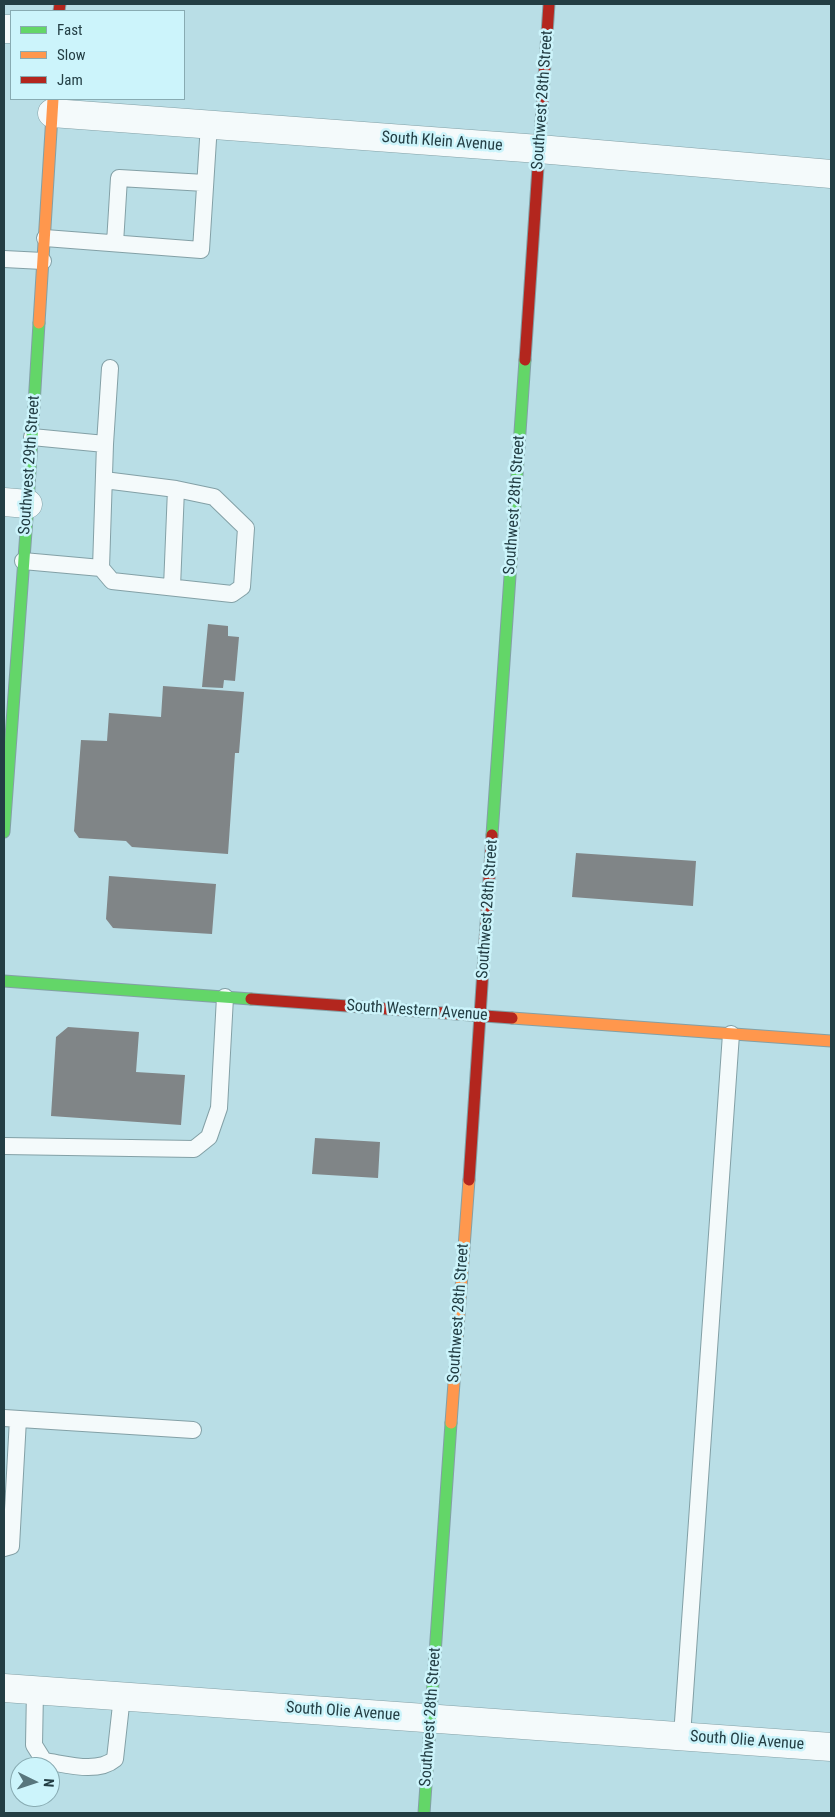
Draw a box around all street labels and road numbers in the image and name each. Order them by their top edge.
street label: Southwest 28th Street [529,30,557,170]
street label: South Klein Avenue [381,128,503,156]
street label: Southwest 29th Street [16,395,44,535]
street label: Southwest 28th Street [501,435,529,575]
street label: Southwest 28th Street [474,839,502,979]
street label: South Western Avenue [346,996,488,1026]
street label: Southwest 28th Street [445,1243,473,1383]
street label: Southwest 28th Street [417,1647,445,1787]
street label: South Olie Avenue [285,1698,401,1726]
street label: South Olie Avenue [689,1727,805,1755]

